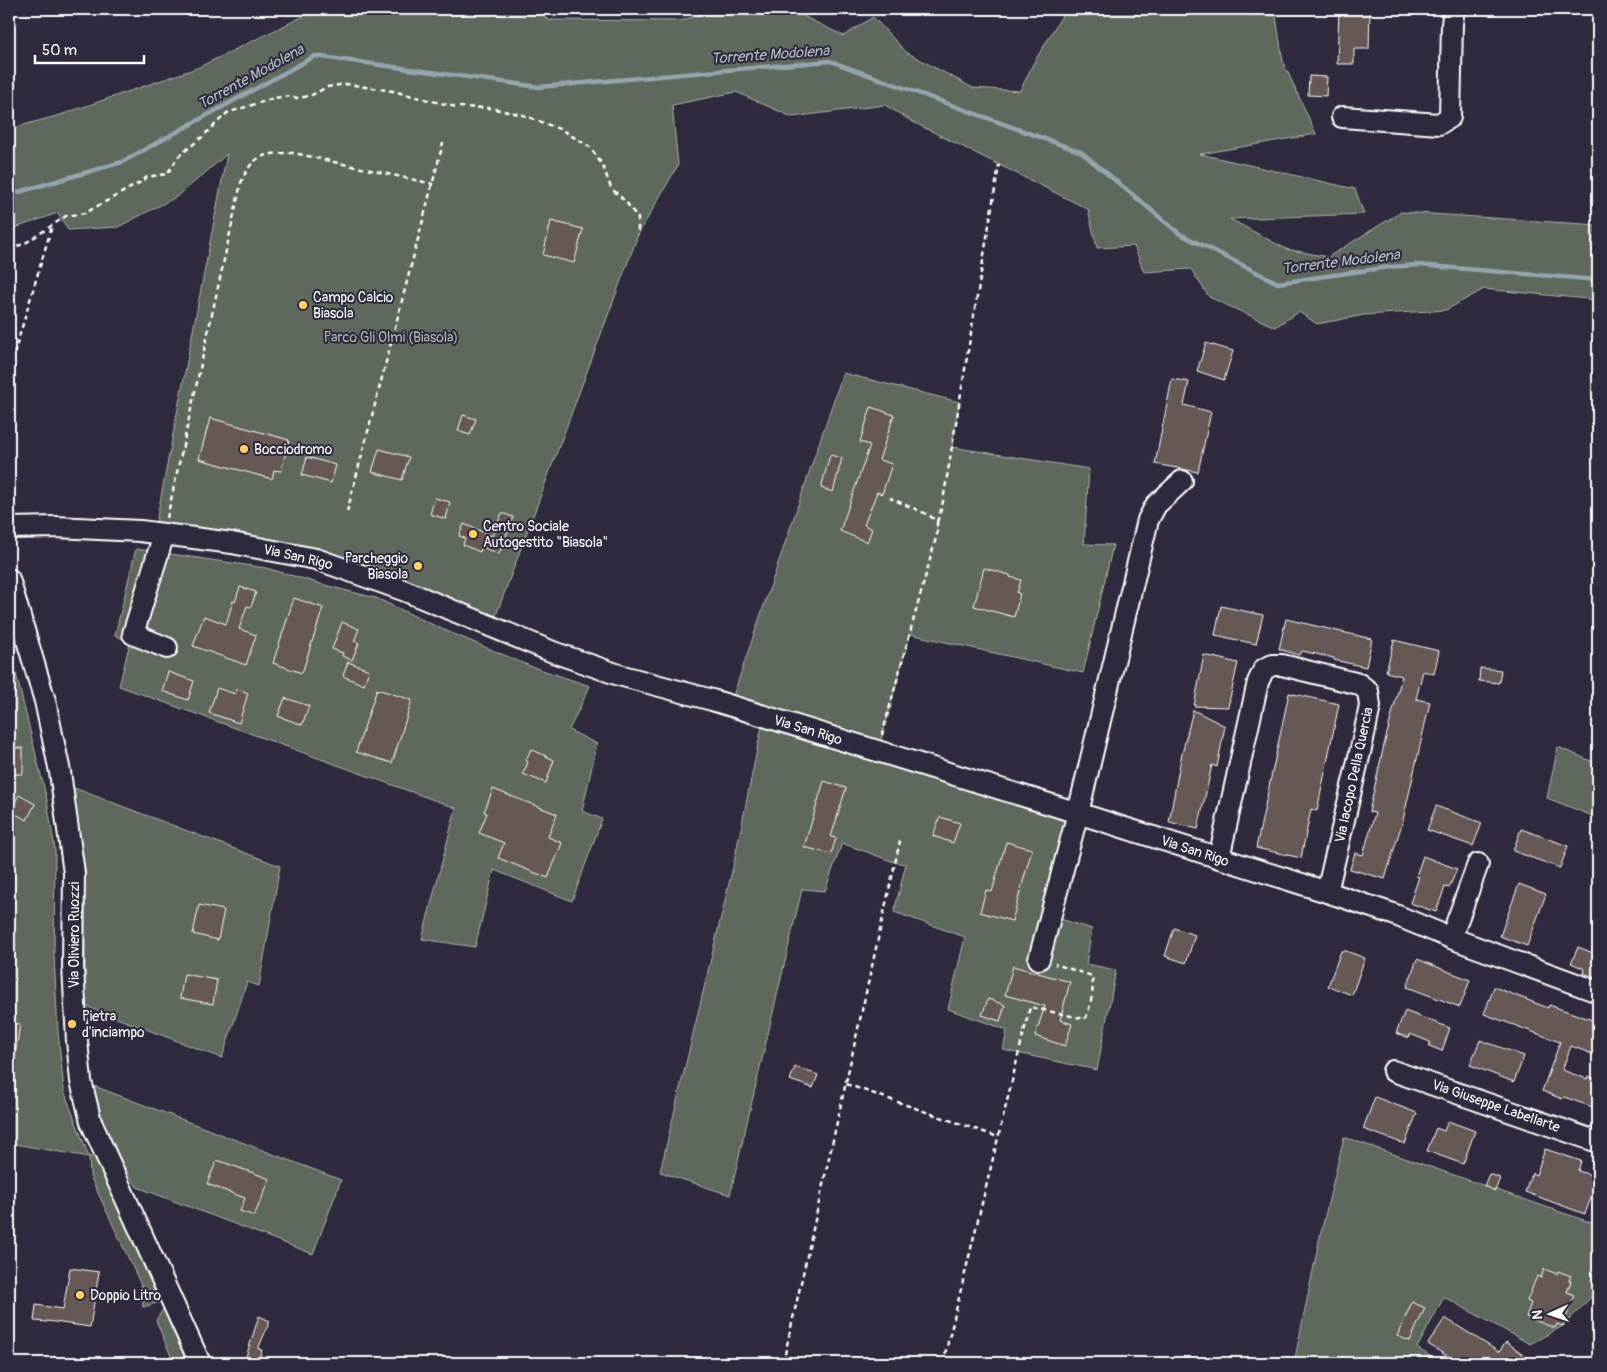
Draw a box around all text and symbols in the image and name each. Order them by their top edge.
scale bar [35,32,144,64]
water label: Torrente Modolena [195,40,308,114]
text: 50 m [42,41,77,60]
water label: Torrente Modolena [710,41,831,69]
water label: Torrente Modolena [1281,245,1402,279]
place label: Campo Calcio Biasola [313,289,394,322]
marker: Campo Calcio Biasola [297,299,309,311]
park label: Parco Gli Olmi (Biasola) [324,329,458,346]
place label: Bocciodromo [254,441,333,458]
marker: Bocciodromo [238,443,250,455]
place label: Centro Sociale Autogestito "Biasola" [483,518,608,551]
marker: Centro Sociale Autogestito "Biasola" [467,528,479,540]
street label: Via San Rigo [262,541,335,573]
place label: Parcheggio Biasola [345,550,408,583]
marker: Parcheggio Biasola [412,560,424,572]
street label: Via Iacopo Della Quercia [1331,706,1377,844]
street label: Via San Rigo [772,712,845,749]
street label: Via San Rigo [1159,832,1232,870]
street label: Via Oliviero Ruozzi [66,881,83,988]
place label: Pietra d'inciampo [82,1008,145,1041]
marker: Pietra d'inciampo [66,1018,78,1030]
street label: Via Giuseppe Labellarte [1430,1076,1562,1136]
place label: Doppio Litro [90,1287,161,1304]
marker: Doppio Litro [74,1289,86,1301]
north arrow [1524,1290,1574,1340]
text: N [1529,1309,1546,1320]

